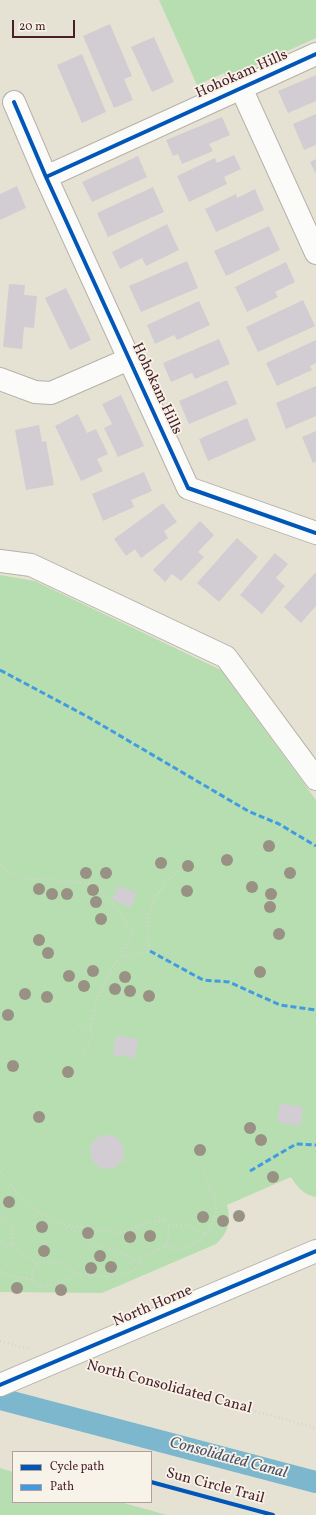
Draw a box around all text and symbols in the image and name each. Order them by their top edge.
scale bar [14,12,77,38]
text: 20 m [19,19,46,35]
street label: Hohokam Hills [193,47,291,103]
street label: Hohokam Hills [127,340,185,438]
street label: North Horne [111,1282,195,1332]
street label: North Consolidated Canal [84,1357,254,1419]
water label: Consolidated Canal [167,1434,289,1484]
legend [12,1451,152,1503]
text: Cycle path [50,1459,105,1475]
street label: Sun Circle Trail [164,1465,266,1509]
text: Path [50,1479,74,1495]

